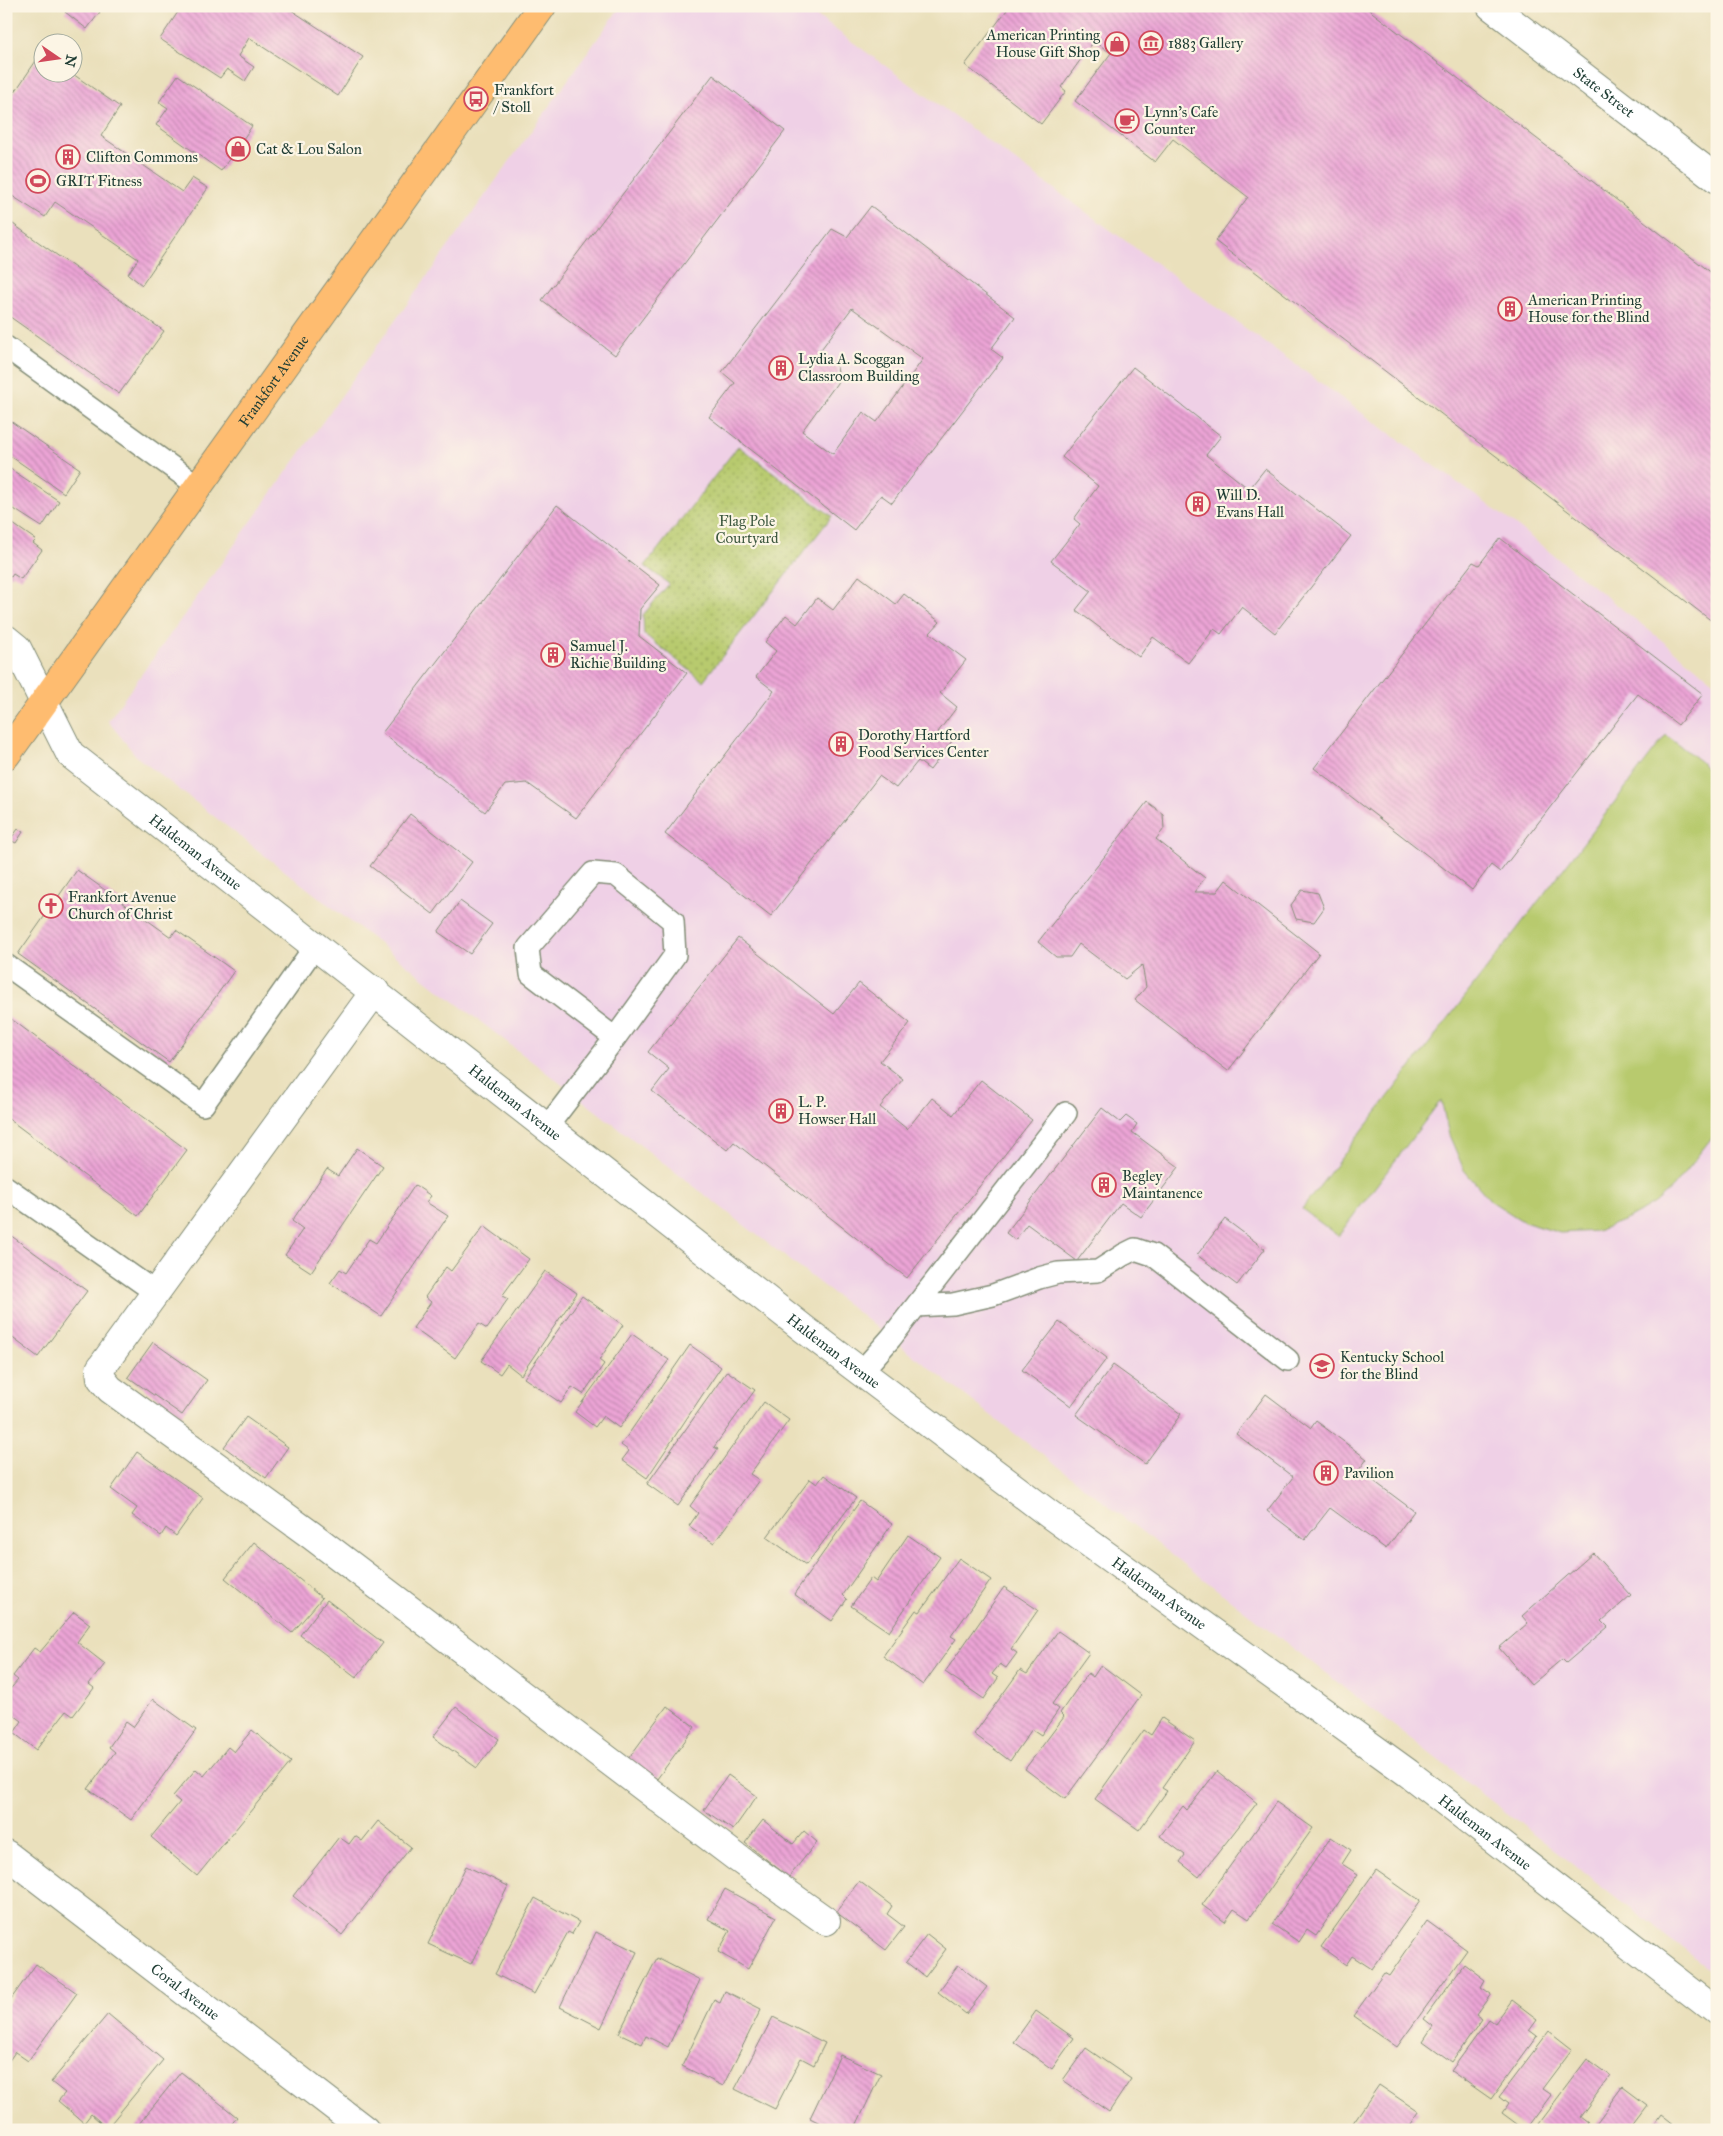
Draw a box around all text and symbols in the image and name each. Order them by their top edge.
place label: American Printing House Gift Shop [986,26,1101,61]
museum icon: 1883 Gallery [1138,30,1164,56]
shop icon: American Printing House Gift Shop [1104,31,1130,57]
north arrow [32,32,82,82]
place label: 1883 Gallery [1168,34,1244,52]
text: N [61,53,80,69]
street label: State Street [1570,63,1639,122]
place label: Frankfort / Stoll [493,81,555,116]
bus stop icon: Frankfort / Stoll [463,86,489,112]
place label: Lynn's Cafe Counter [1144,103,1218,138]
cafe icon: Lynn's Cafe Counter [1114,108,1140,134]
shop icon: Cat & Lou Salon [225,136,251,162]
place label: Cat & Lou Salon [256,140,362,158]
building icon: Clifton Commons [55,144,81,170]
place label: Clifton Commons [86,148,198,166]
sports icon: GRIT Fitness [25,168,51,194]
place label: GRIT Fitness [56,172,142,190]
place label: American Printing House for the Blind [1527,291,1650,326]
building icon: American Printing House for the Blind [1497,296,1523,322]
street label: Frankfort Avenue [235,332,313,430]
place label: Lydia A. Scoggan Classroom Building [798,350,920,385]
building icon: Lydia A. Scoggan Classroom Building [768,355,794,381]
place label: Will D. Evans Hall [1216,486,1285,521]
building icon: Will D. Evans Hall [1185,491,1211,517]
park label: Flag Pole Courtyard [715,512,779,547]
place label: Samuel J. Richie Building [570,637,667,672]
building icon: Samuel J. Richie Building [540,642,566,668]
place label: Dorothy Hartford Food Services Center [858,726,989,761]
building icon: Dorothy Hartford Food Services Center [828,731,854,757]
street label: Haldeman Avenue [146,810,245,894]
place label: Frankfort Avenue Church of Christ [68,888,176,923]
church icon: Frankfort Avenue Church of Christ [38,893,64,919]
street label: Haldeman Avenue [465,1061,565,1144]
place label: L. P. Howser Hall [798,1093,877,1128]
building icon: L. P. Howser Hall [768,1098,794,1124]
place label: Begley Maintanence [1122,1167,1203,1202]
building icon: Begley Maintanence [1091,1172,1117,1198]
street label: Haldeman Avenue [783,1310,884,1392]
place label: Kentucky School for the Blind [1340,1348,1445,1383]
school or university icon: Kentucky School for the Blind [1309,1353,1335,1379]
building icon: Pavilion [1313,1460,1339,1486]
place label: Pavilion [1344,1464,1394,1482]
street label: Haldeman Avenue [1108,1553,1210,1634]
street label: Haldeman Avenue [1435,1791,1535,1874]
street label: Coral Avenue [147,1960,223,2024]

